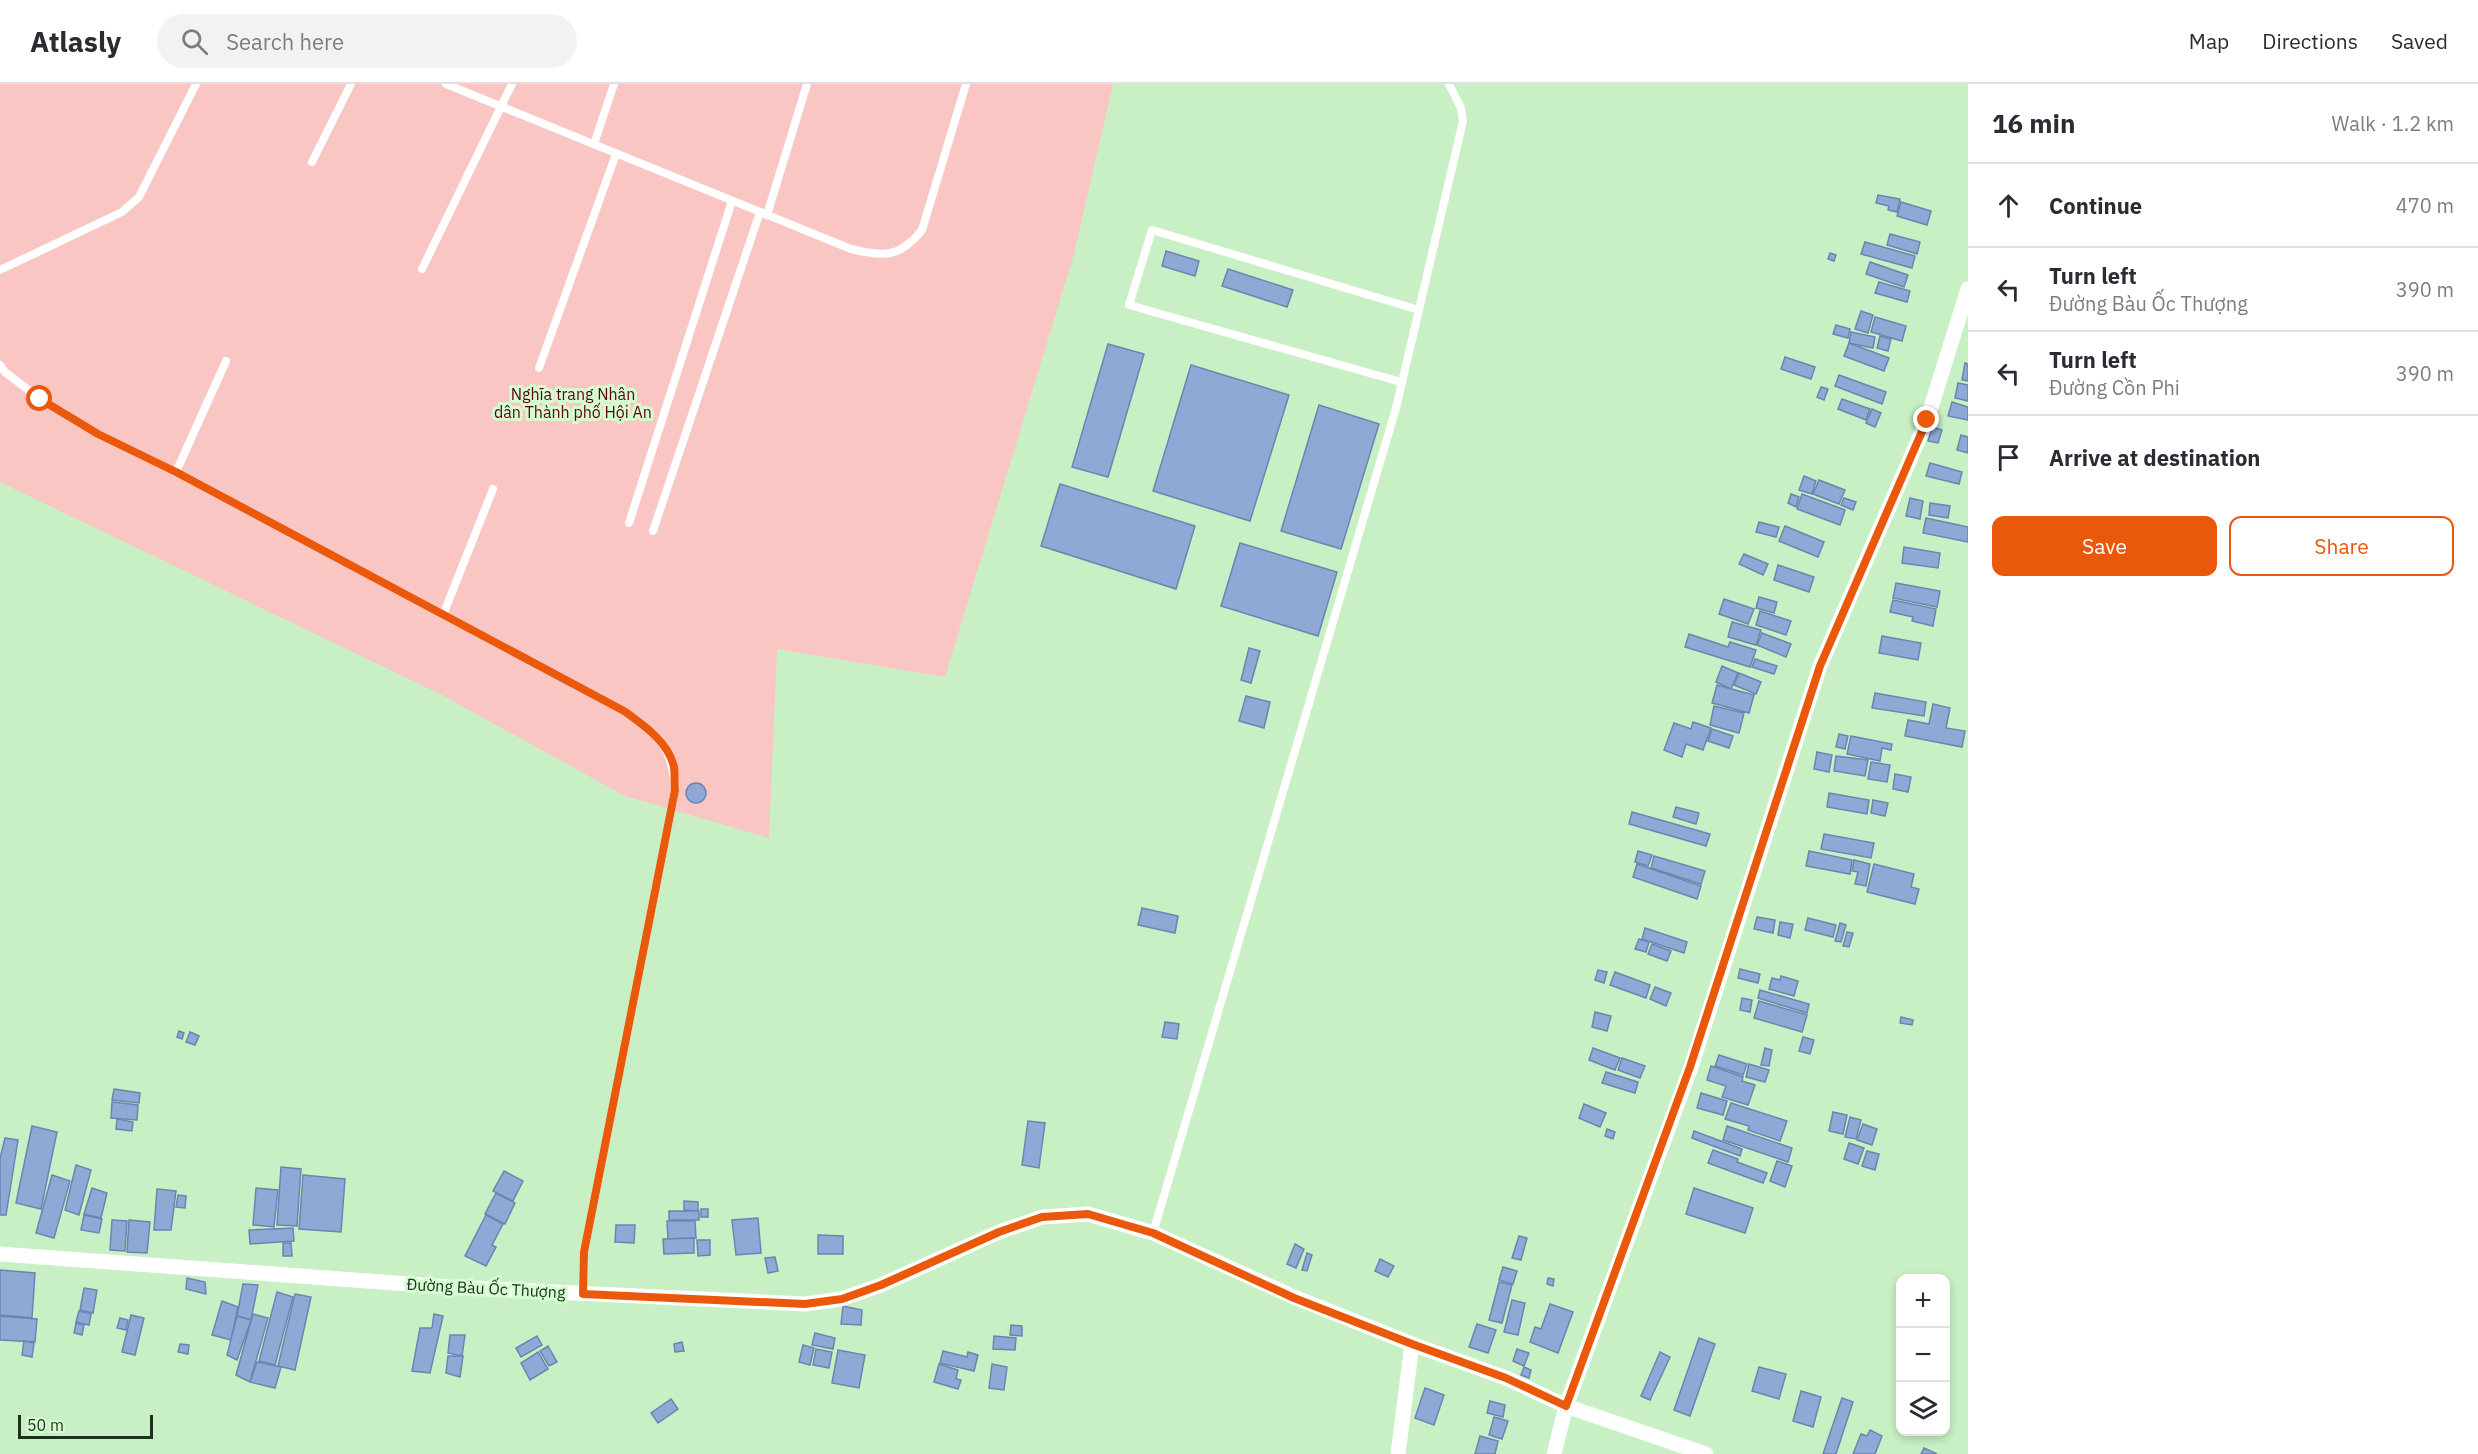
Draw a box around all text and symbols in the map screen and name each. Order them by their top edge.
search box [157,14,577,68]
text: Atlasly [30,23,121,60]
icon: search [178,25,211,58]
text: Search here [226,27,344,56]
text: Map [2189,27,2229,55]
text: Directions [2262,27,2358,55]
text: Saved [2391,27,2448,55]
text: 16 min [1992,106,2076,140]
text: Walk · 1.2 km [2332,110,2454,137]
icon: ahead [1992,189,2025,222]
text: Continue [2049,191,2142,220]
text: 470 m [2396,192,2454,219]
text: Turn left [2049,261,2137,290]
icon: left [1992,273,2025,306]
text: 390 m [2396,276,2454,303]
text: Đường Bàu Ốc Thượng [2049,290,2248,317]
text: Turn left [2049,345,2137,374]
icon: left [1992,357,2025,390]
text: 390 m [2396,360,2454,387]
text: Đường Cồn Phi [2049,374,2180,401]
park label: Nghĩa trang Nhân dân Thành phố Hội An [494,384,652,422]
route start [26,385,52,411]
route end [1913,406,1939,432]
icon: arrive [1992,441,2025,474]
text: Arrive at destination [2049,443,2260,472]
button: Save [1992,516,2217,576]
button: Share [2229,516,2454,576]
street label: Đường Bàu Ốc Thượng [406,1271,567,1302]
map controls [1896,1274,1950,1436]
button: + [1896,1274,1950,1328]
button: − [1896,1328,1950,1382]
button: layers [1896,1382,1950,1436]
scale bar [18,1412,153,1440]
text: 50 m [27,1415,64,1435]

